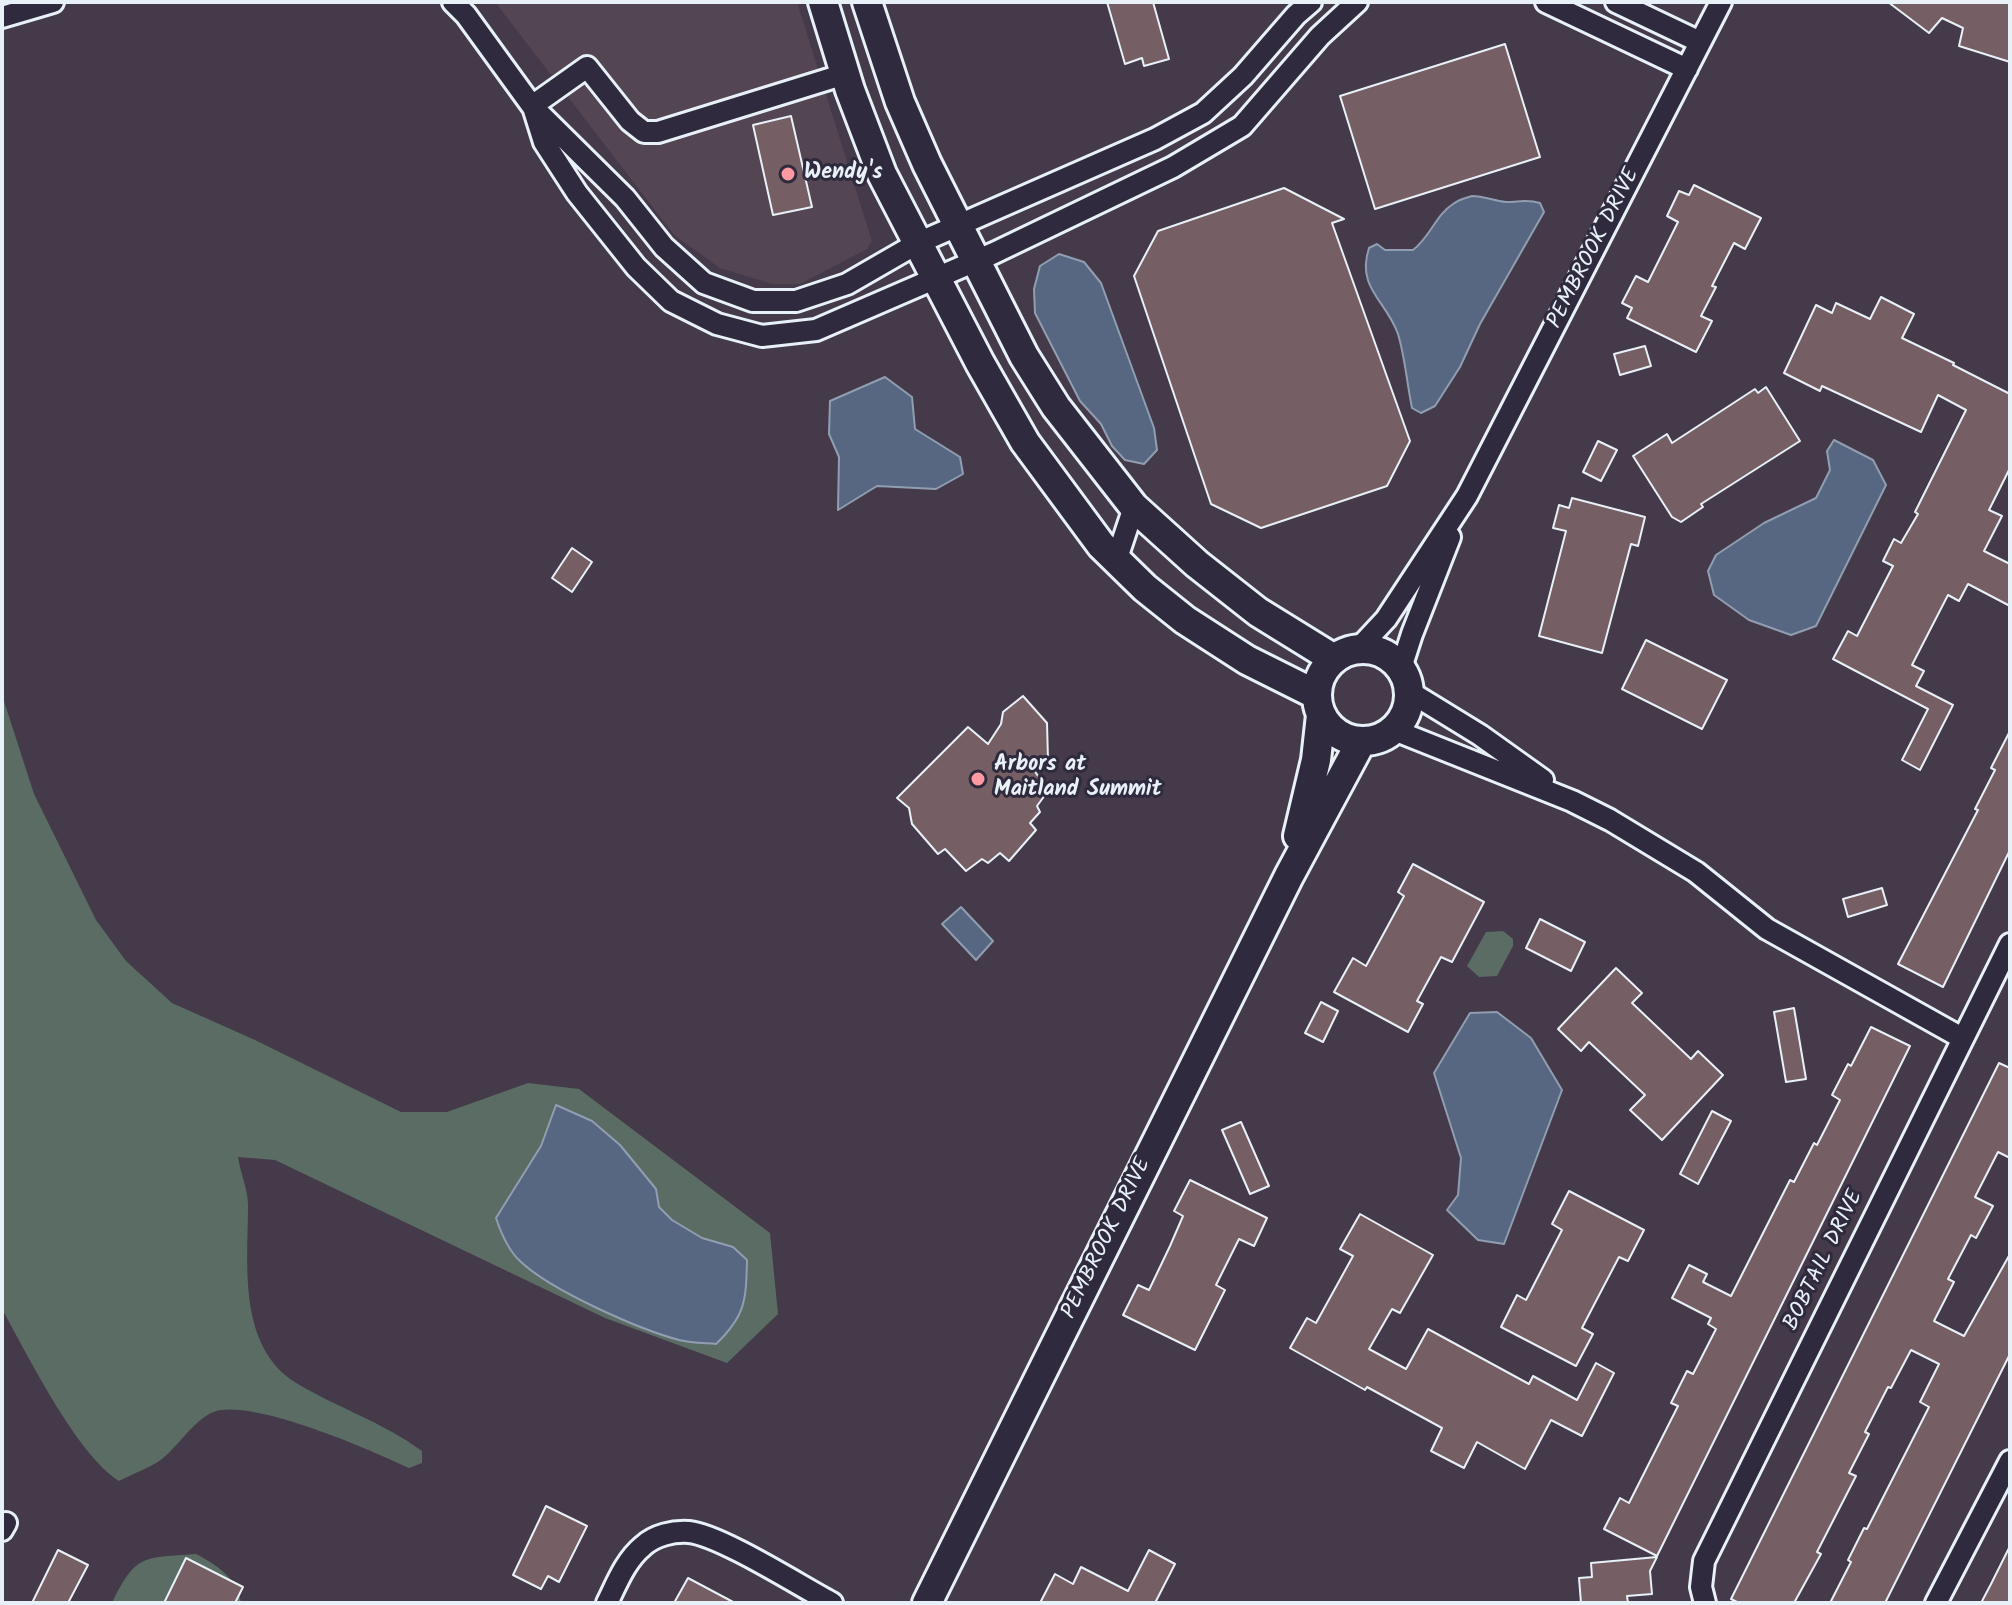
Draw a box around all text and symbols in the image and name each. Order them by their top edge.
place label: Wendy's [804,161,883,187]
street label: PEMBROOK DRIVE [1543,164,1647,334]
marker: Wendy's [779,165,797,183]
place label: Arbors at Maitland Summit [994,753,1162,804]
marker: Arbors at Maitland Summit [969,770,987,788]
street label: PEMBROOK DRIVE [1058,1154,1158,1324]
street label: BOBTAIL DRIVE [1780,1187,1870,1335]

